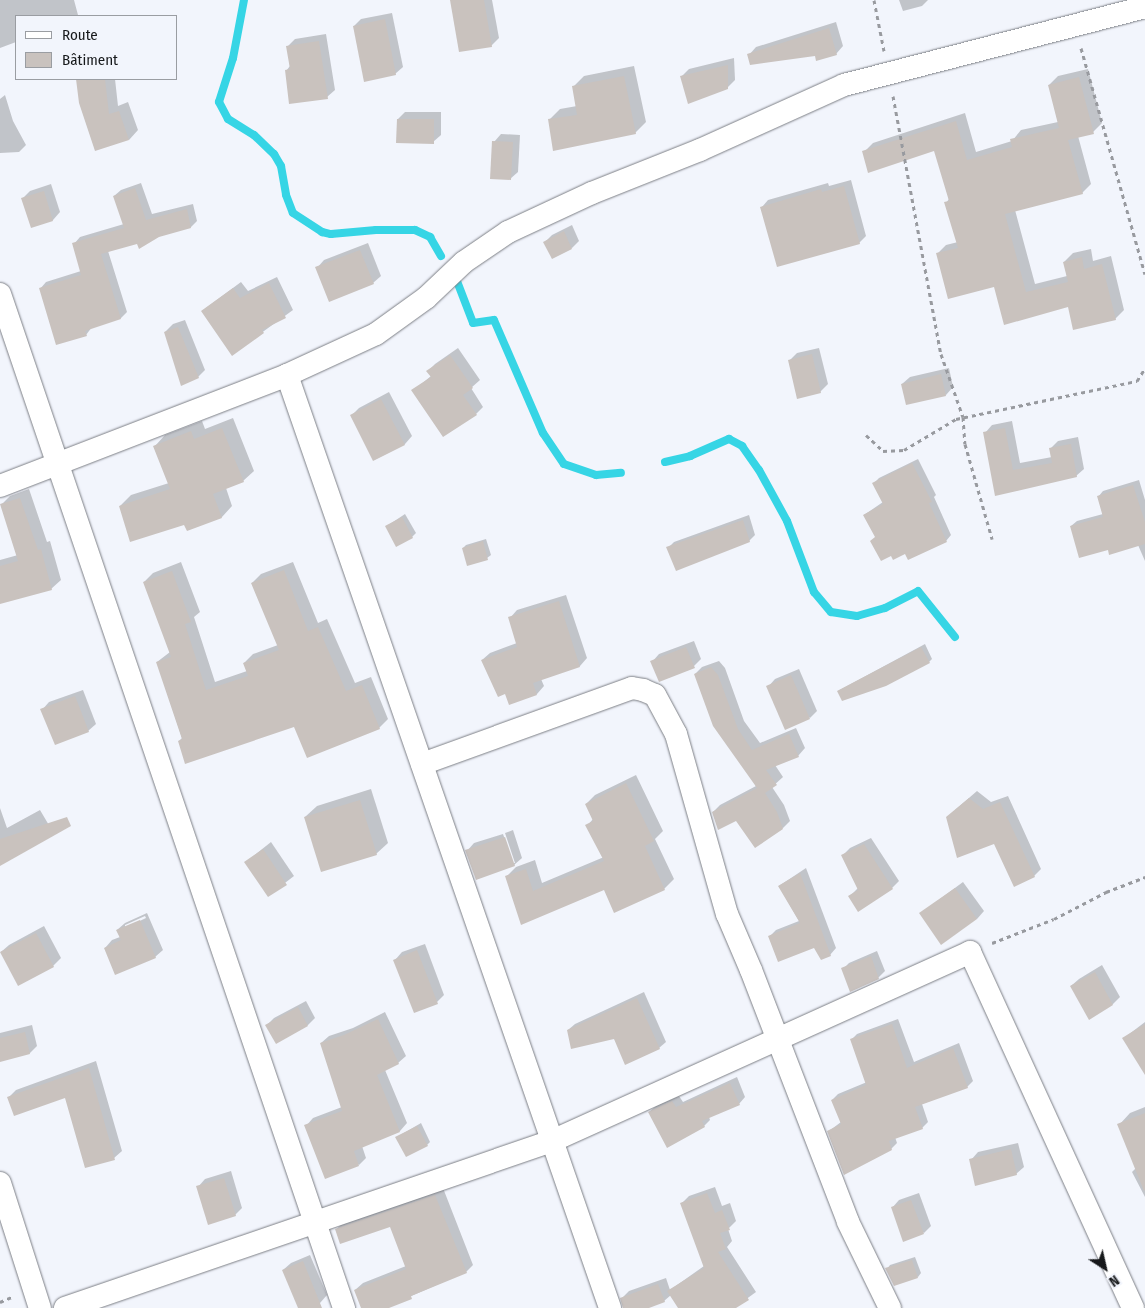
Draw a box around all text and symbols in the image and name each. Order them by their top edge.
legend [15,15,178,80]
text: Route [62,26,98,44]
text: Bâtiment [62,51,118,69]
north arrow [1080,1243,1130,1293]
text: N [1106,1271,1122,1290]

